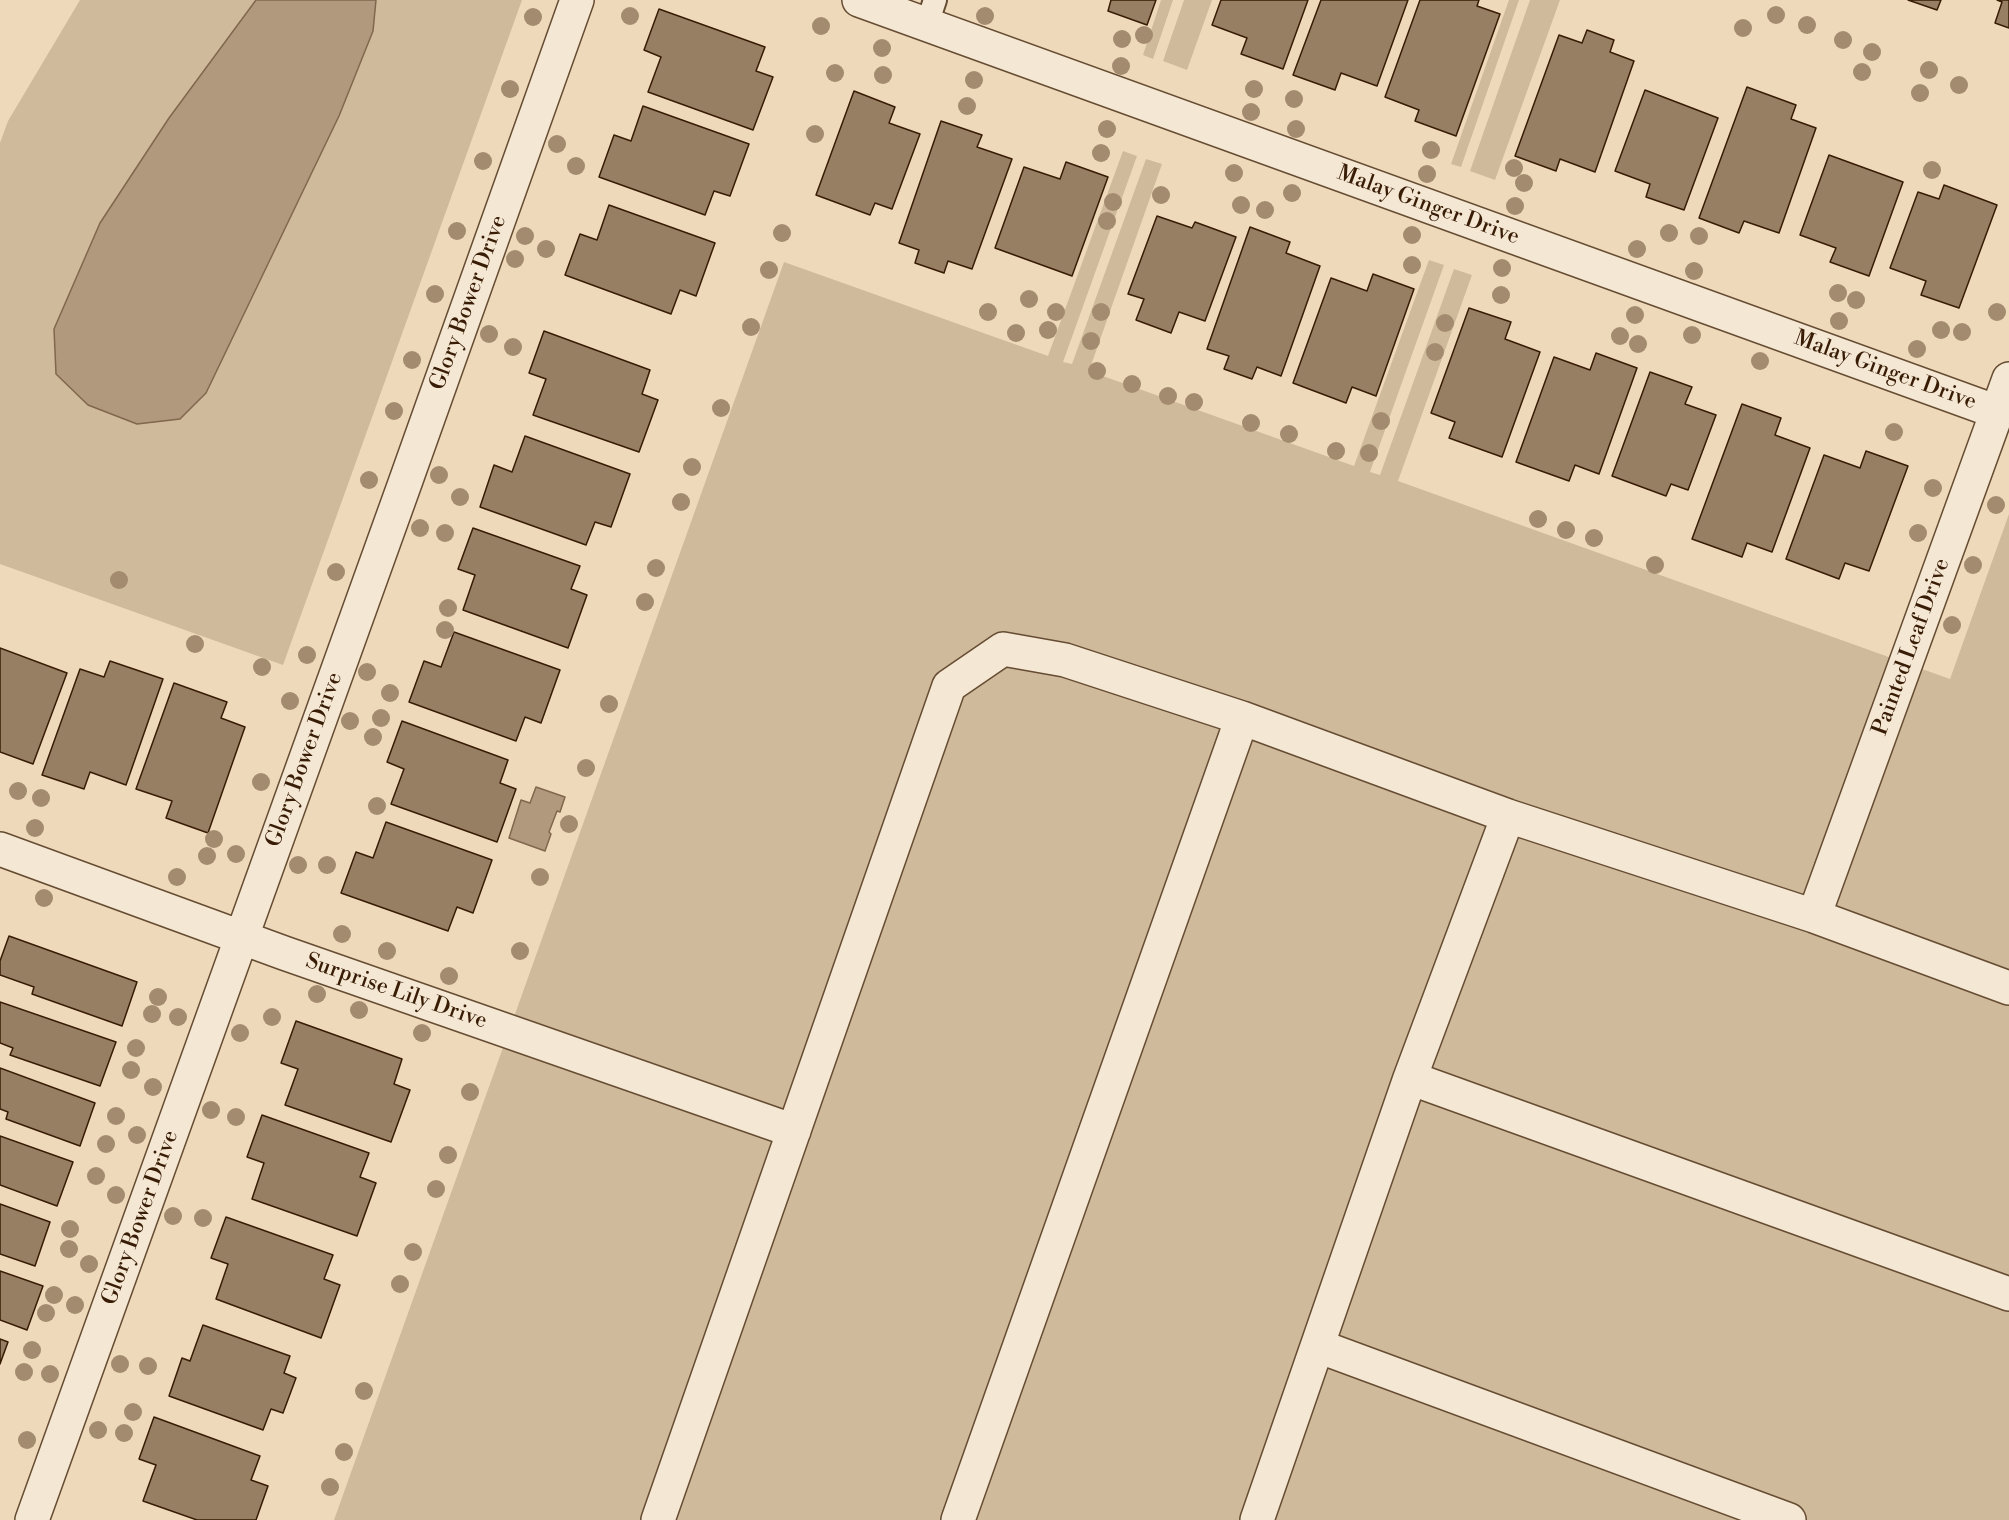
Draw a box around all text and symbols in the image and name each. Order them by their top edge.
street label: Malay Ginger Drive [1333,161,1523,251]
street label: Glory Bower Drive [425,212,513,394]
street label: Malay Ginger Drive [1790,326,1980,416]
street label: Painted Leaf Drive [1868,555,1956,739]
street label: Glory Bower Drive [261,669,349,851]
street label: Surprise Lily Drive [302,949,490,1035]
street label: Glory Bower Drive [97,1127,185,1309]

